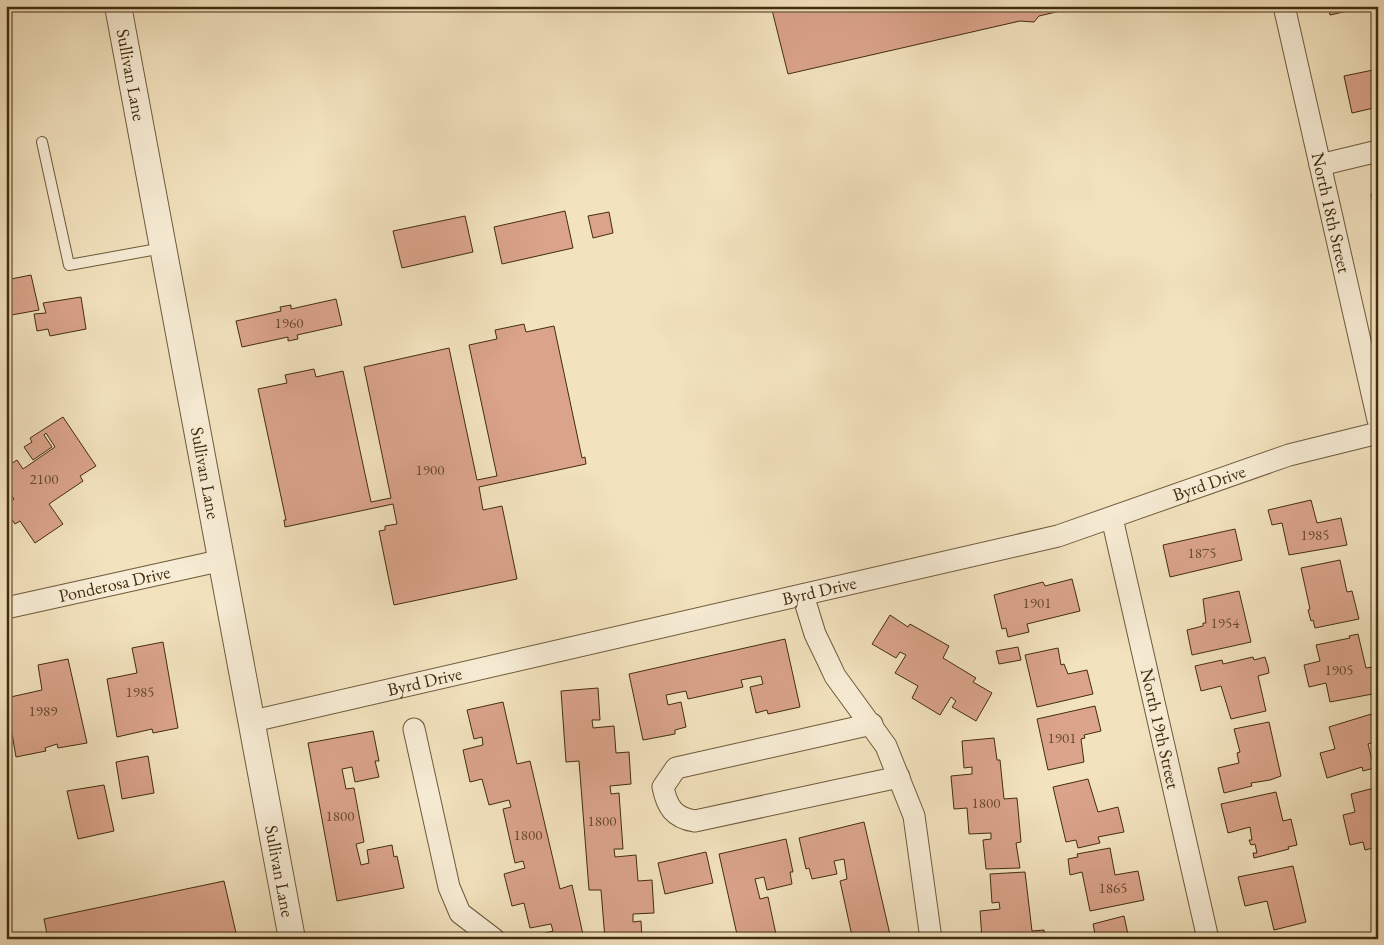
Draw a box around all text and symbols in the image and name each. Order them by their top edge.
street label: Sullivan Lane [111,27,151,123]
street label: North 18th Street [1307,150,1356,276]
house number: 1960 [275,313,303,332]
street label: Sullivan Lane [186,425,225,521]
street label: Byrd Drive [1169,459,1248,506]
house number: 1900 [416,460,444,479]
house number: 2100 [30,469,58,488]
house number: 1985 [1301,525,1329,544]
house number: 1875 [1188,543,1216,562]
street label: Ponderosa Drive [56,560,172,607]
street label: Byrd Drive [780,571,859,610]
house number: 1901 [1023,593,1051,612]
house number: 1954 [1211,613,1240,632]
house number: 1905 [1325,660,1353,679]
street label: Byrd Drive [385,661,464,701]
street label: North 19th Street [1136,666,1185,791]
house number: 1985 [126,682,154,701]
house number: 1989 [29,701,57,720]
house number: 1901 [1048,728,1076,747]
house number: 1800 [972,793,1000,812]
house number: 1800 [326,806,354,825]
house number: 1800 [588,811,616,830]
street label: Sullivan Lane [260,823,300,919]
house number: 1800 [514,825,542,844]
house number: 1865 [1099,878,1127,897]

